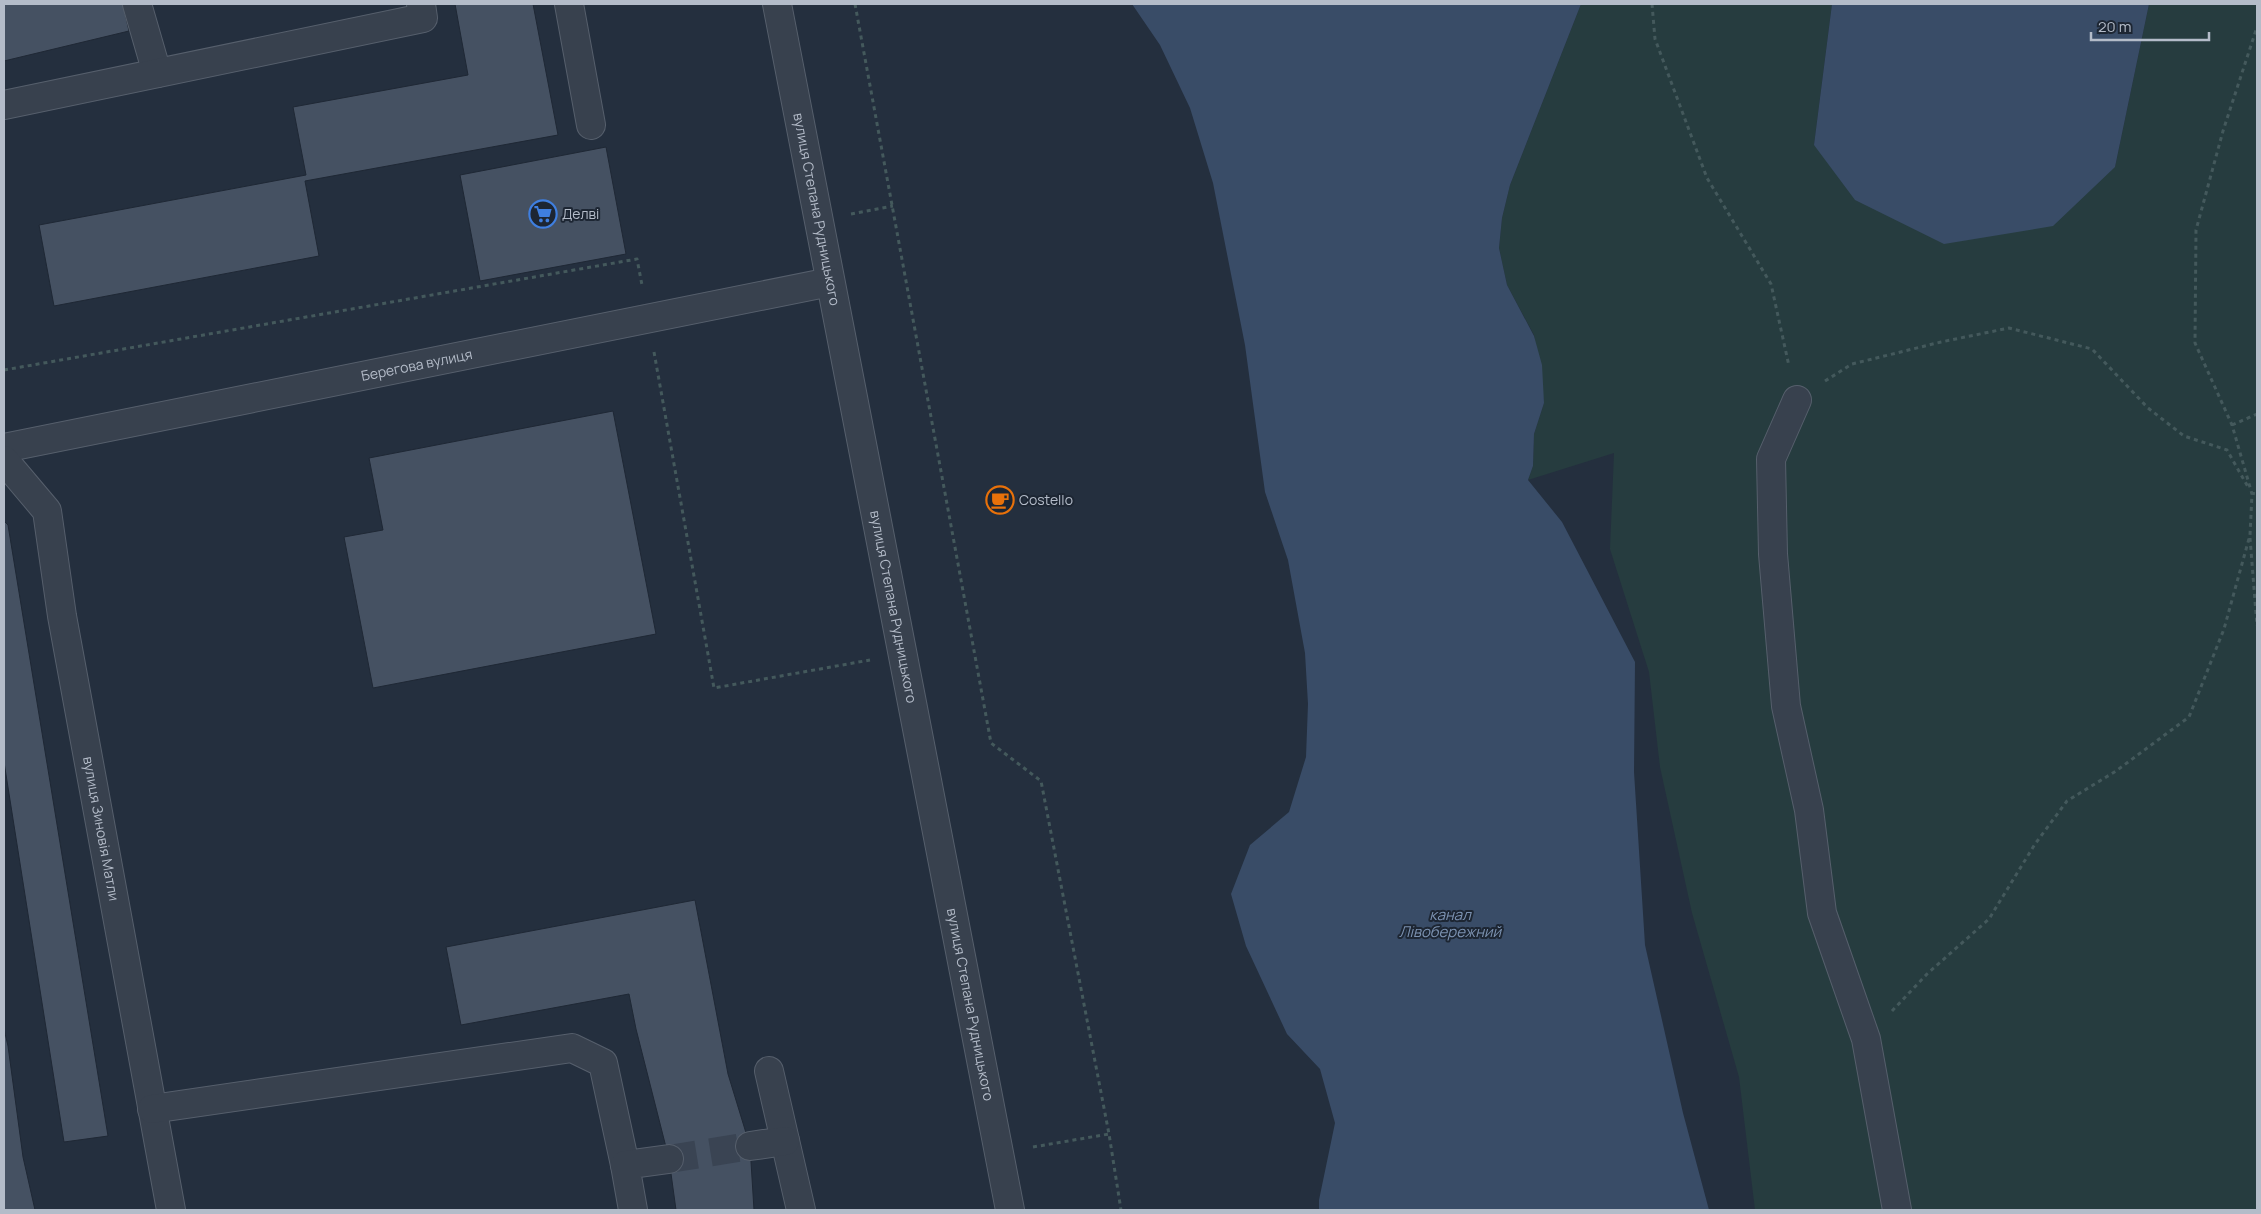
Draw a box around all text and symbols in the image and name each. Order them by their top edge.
scale bar [2091,10,2208,42]
text: 20 m [2098,16,2131,37]
street label: вулиця Степана Рудницького [789,111,845,307]
supermarket icon: Делві [528,199,558,229]
place label: Делві [562,204,599,223]
street label: Берегова вулиця [359,344,474,385]
cafe icon: Costello [985,485,1015,515]
place label: Costello [1019,490,1073,509]
street label: вулиця Степана Рудницького [866,509,922,705]
street label: вулиця Зиновія Матли [79,755,124,902]
water label: канал Лівобережний [1399,904,1503,942]
street label: вулиця Степана Рудницького [943,906,999,1102]

